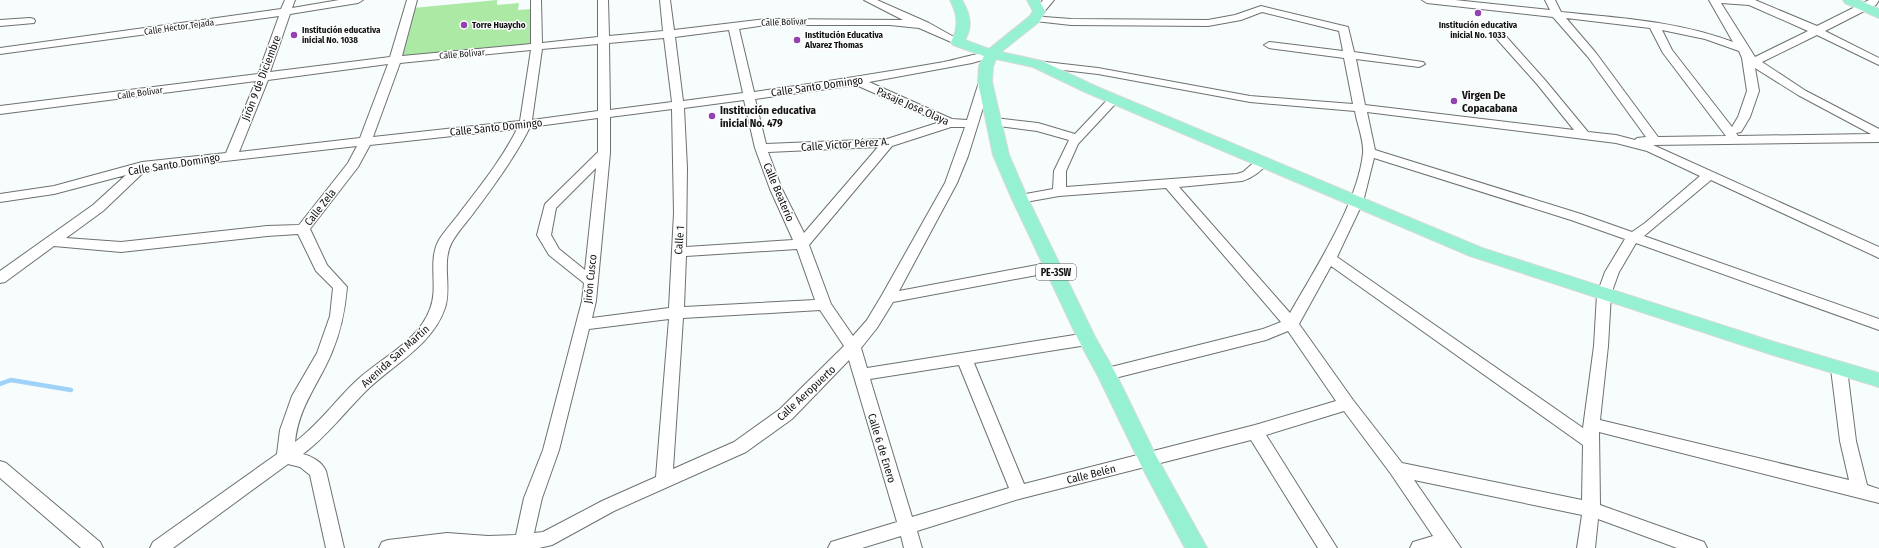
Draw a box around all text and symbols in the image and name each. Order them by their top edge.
marker: Institución educativa inicial No. 1033 [1473,8,1483,18]
street label: Calle Bolívar [761,16,808,28]
street label: Calle Héctor Tejada [143,17,215,37]
marker: Torre Huaycho [459,20,469,30]
place label: Torre Huaycho [472,20,526,30]
place label: Institución educativa inicial No. 1033 [1439,20,1518,40]
place label: Institución educativa inicial No. 1038 [302,25,381,45]
marker: Institución educativa inicial No. 1038 [289,30,299,40]
place label: Institución Educativa Alvarez Thomas [804,30,884,50]
street label: Jirón 9 de Diciembre [239,34,284,123]
marker: Institución Educativa Alvarez Thomas [792,35,802,45]
street label: Calle Bolívar [439,47,486,61]
street label: Calle Santo Domingo [770,74,864,99]
street label: Calle Bolívar [117,85,164,101]
street label: Pasaje José Olaya [875,85,951,128]
place label: Virgen De Copacabana [1461,89,1518,115]
marker: Virgen De Copacabana [1449,96,1459,106]
place label: Institución educativa inicial No. 479 [720,104,817,130]
marker: Institución educativa inicial No. 479 [707,111,717,121]
street label: Calle Santo Domingo [449,116,543,139]
street label: Calle Víctor Pérez A. [801,135,889,154]
street label: Calle Santo Domingo [127,151,221,178]
street label: Calle Beaterio [760,161,797,224]
street label: Calle Zela [302,186,339,228]
street label: Calle 1 [672,225,687,255]
street label: Jirón Cusco [581,253,600,304]
road number: PE-3SW [1036,264,1076,280]
street label: Avenida San Martín [359,322,432,390]
street label: Calle Aeropuerto [774,363,838,424]
street label: Calle 6 de Enero [865,412,898,485]
street label: Calle Belén [1065,462,1117,487]

